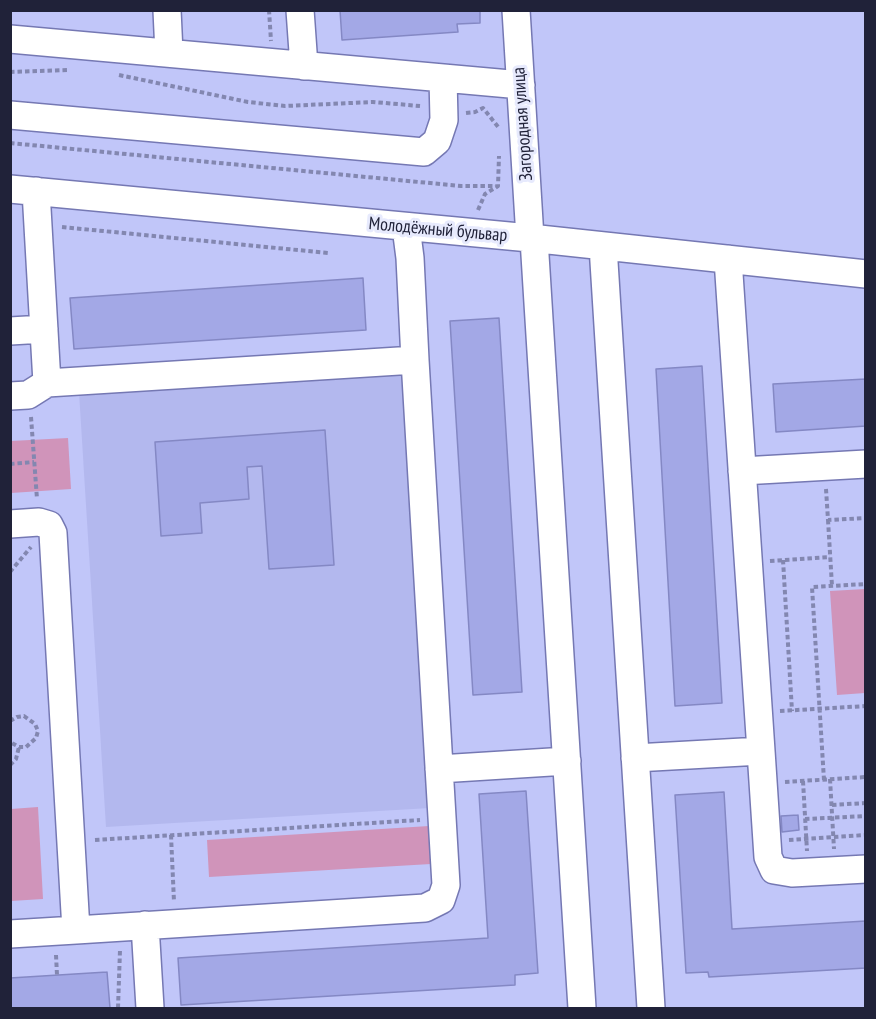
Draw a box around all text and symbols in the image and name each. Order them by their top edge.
street label: Загородная улица [508,66,538,182]
street label: Молодёжный бульвар [368,213,508,247]

